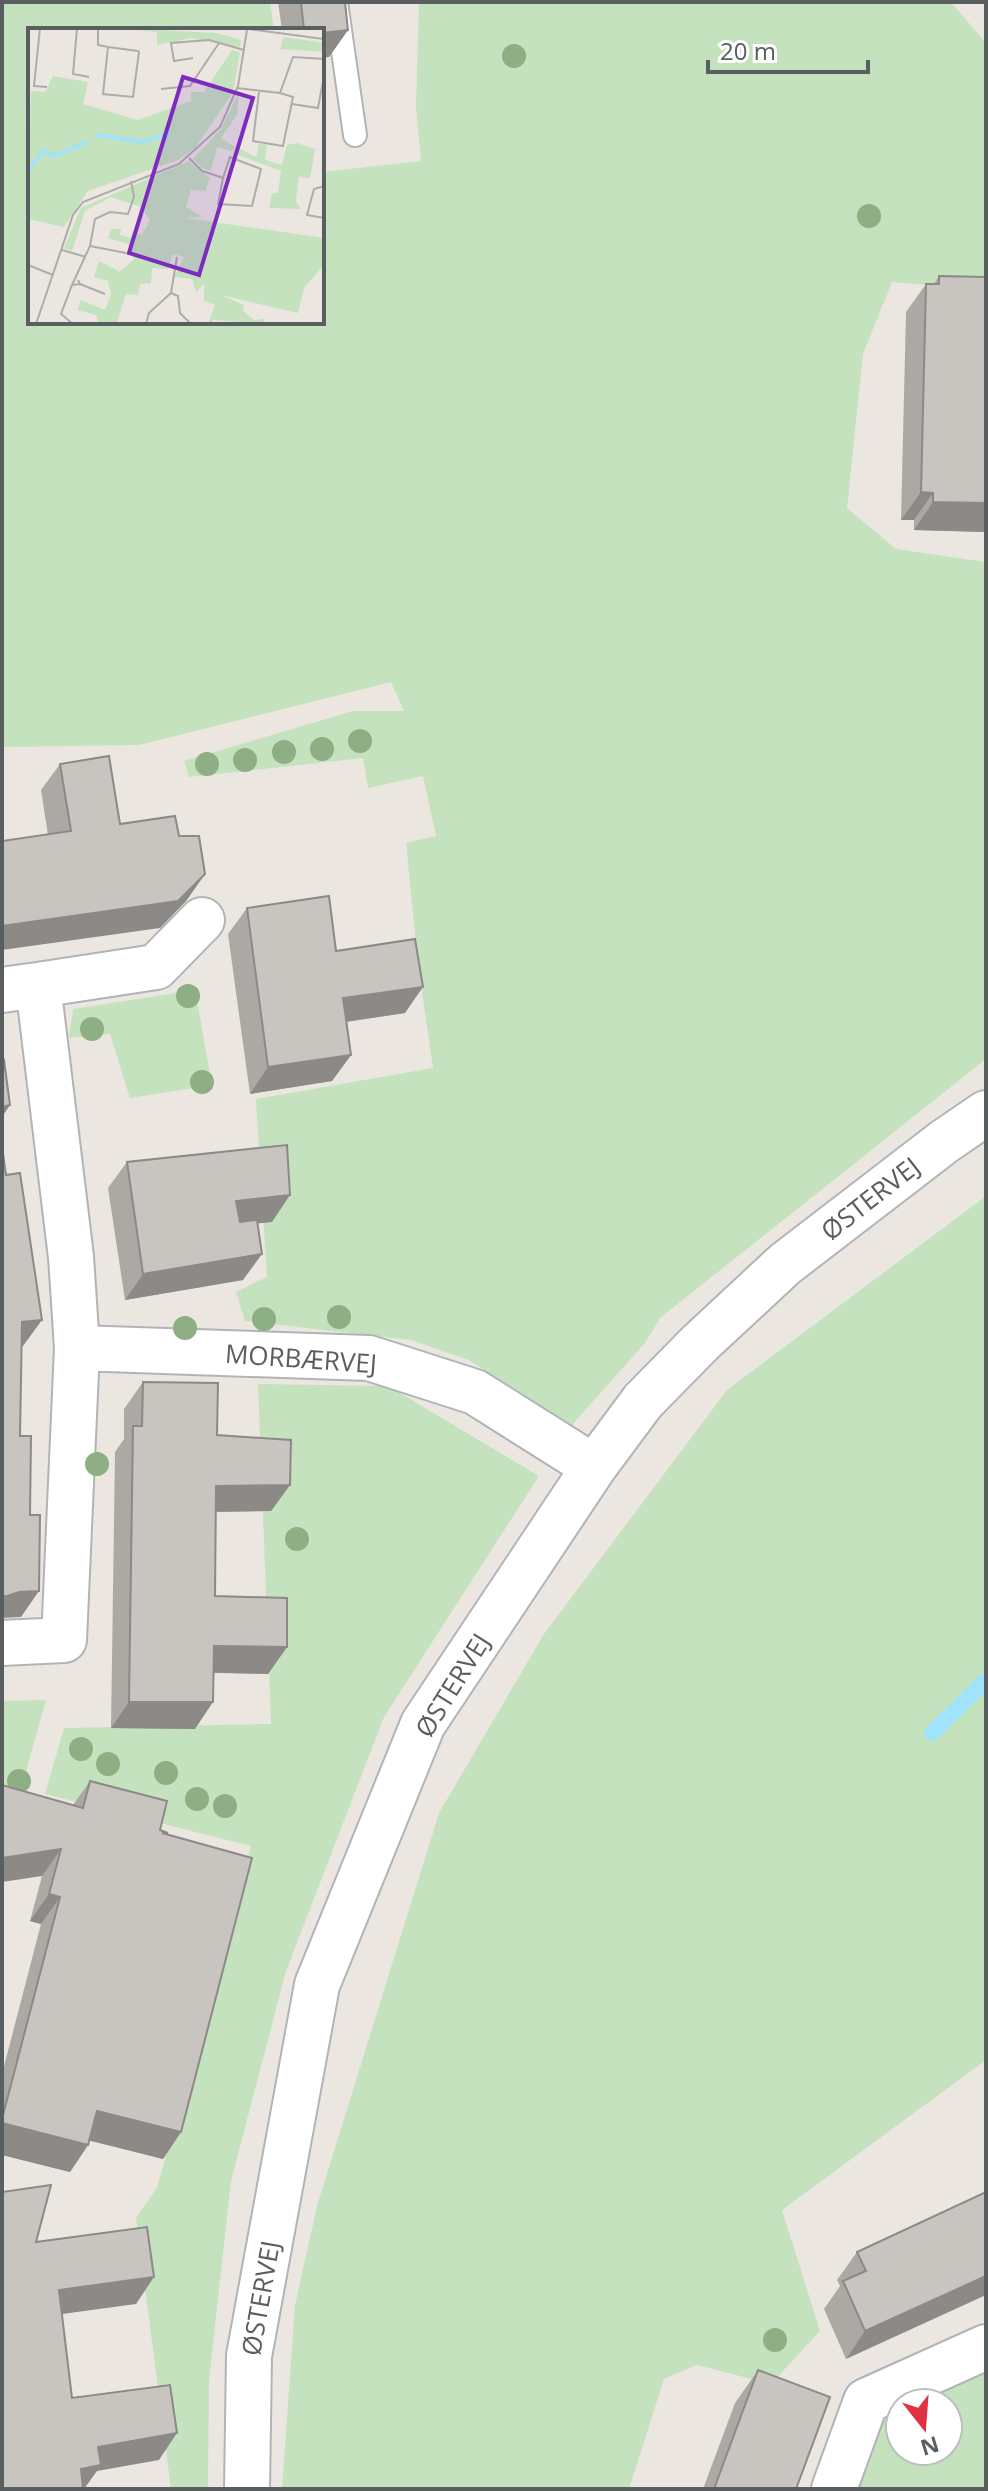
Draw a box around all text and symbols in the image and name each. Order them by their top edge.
scale bar [708,24,868,74]
inset map [28,28,324,324]
text: 20 m [720,34,776,67]
street label: ØSTERVEJ [813,1148,927,1248]
street label: MORBÆRVEJ [224,1335,378,1381]
street label: ØSTERVEJ [406,1626,498,1744]
street label: ØSTERVEJ [232,2238,288,2358]
north arrow [884,2387,964,2467]
text: N [917,2430,943,2464]

